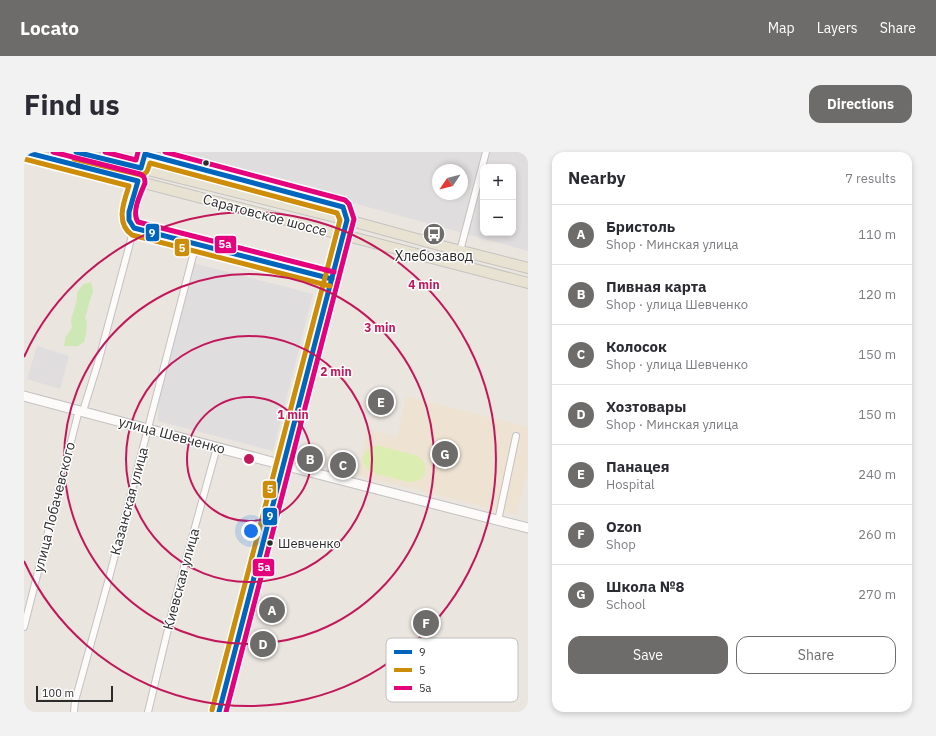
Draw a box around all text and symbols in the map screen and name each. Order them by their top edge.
text: Locato [20,16,79,40]
text: Map [768,19,795,37]
text: Layers [817,19,858,37]
text: Share [880,19,916,37]
button: Directions [809,85,912,123]
text: Find us [24,86,120,123]
unlabelled marker [201,158,211,168]
north arrow [432,164,468,200]
map controls [480,164,516,236]
button: + [480,164,516,200]
text: Nearby [568,167,626,189]
text: 7 results [845,170,896,187]
street label: Саратовское шоссе [201,190,329,240]
button: − [480,200,516,236]
text: Бристоль [606,217,675,236]
bus stop icon: Хлебозавод [421,221,447,247]
line badge: 9 [145,223,160,242]
text: 9 [149,226,156,240]
text: A [577,226,585,243]
text: 110 m [858,226,896,243]
line badge: 5а [214,235,237,254]
text: Shop · Минская улица [606,236,739,253]
text: 5а [219,237,231,251]
line badge: 5 [174,238,190,257]
text: 5 [179,241,186,255]
place label: Хлебозавод [395,247,473,265]
text: 4 min [408,277,440,292]
text: Пивная карта [606,277,707,296]
text: B [577,286,585,303]
text: 120 m [858,286,896,303]
text: Shop · улица Шевченко [606,296,748,313]
text: 3 min [364,320,396,335]
text: Колосок [606,337,667,356]
text: C [577,346,585,363]
text: 150 m [858,346,896,363]
text: Shop · улица Шевченко [606,356,748,373]
text: 2 min [320,364,352,379]
pin: E [368,387,394,417]
text: Хозтовары [606,397,686,416]
text: D [576,406,586,423]
text: 150 m [858,406,896,423]
text: 1 min [277,407,309,422]
street label: улица Шевченко [117,412,227,458]
text: Shop · Минская улица [606,416,739,433]
pin: G [432,439,458,469]
street label: улица Лобачевского [29,440,79,574]
pin: B [297,444,323,474]
street label: Казанская улица [106,445,152,557]
pin: C [330,450,356,480]
centre of rings [242,452,256,466]
text: Панацея [606,457,670,476]
text: E [577,466,585,483]
text: 240 m [858,466,896,483]
text: Hospital [606,476,655,493]
line badge: 5 [262,480,277,499]
text: 5 [267,482,274,496]
line badge: 9 [262,507,278,526]
text: 9 [267,509,274,523]
text: Ozon [606,517,642,536]
your location [241,521,261,541]
street label: Киевская улица [159,526,203,632]
text: F [577,526,585,543]
text: 260 m [858,526,896,543]
place label: Шевченко [278,535,341,552]
text: Shop [606,536,636,553]
marker: Шевченко [265,538,275,548]
line badge: 5а [252,558,275,577]
text: 5а [258,560,270,574]
text: Школа №8 [606,577,685,596]
text: G [576,586,586,603]
text: 270 m [858,586,896,603]
pin: A [259,595,285,625]
text: School [606,596,646,613]
pin: F [413,608,439,638]
pin: D [250,629,276,659]
button: Save [568,636,728,674]
button: Share [736,636,896,674]
legend [386,638,518,702]
text: 9 [419,645,426,659]
text: 5 [419,663,426,677]
text: 5а [419,681,432,695]
scale bar [36,684,113,703]
text: 100 m [42,686,74,700]

